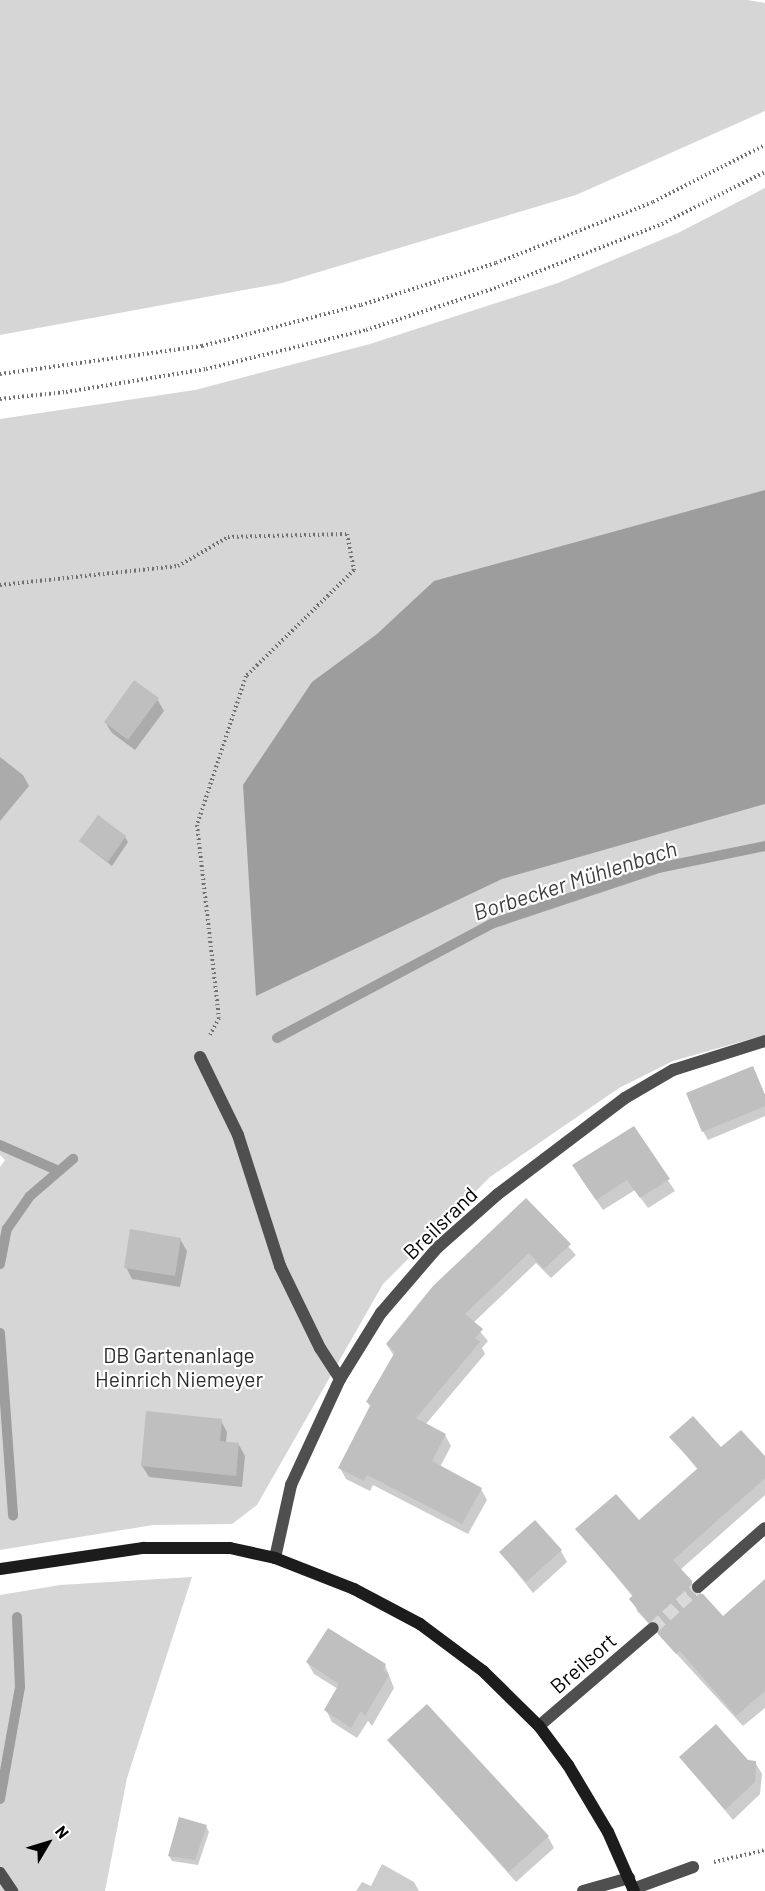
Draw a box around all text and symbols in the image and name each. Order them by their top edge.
water label: Borbecker Mühlenbach [470,835,680,925]
street label: Breilsrand [398,1182,482,1264]
park label: DB Gartenanlage Heinrich Niemeyer [95,1342,263,1392]
street label: Breilsort [545,1628,621,1698]
north arrow [18,1813,78,1873]
text: N [52,1822,73,1842]

